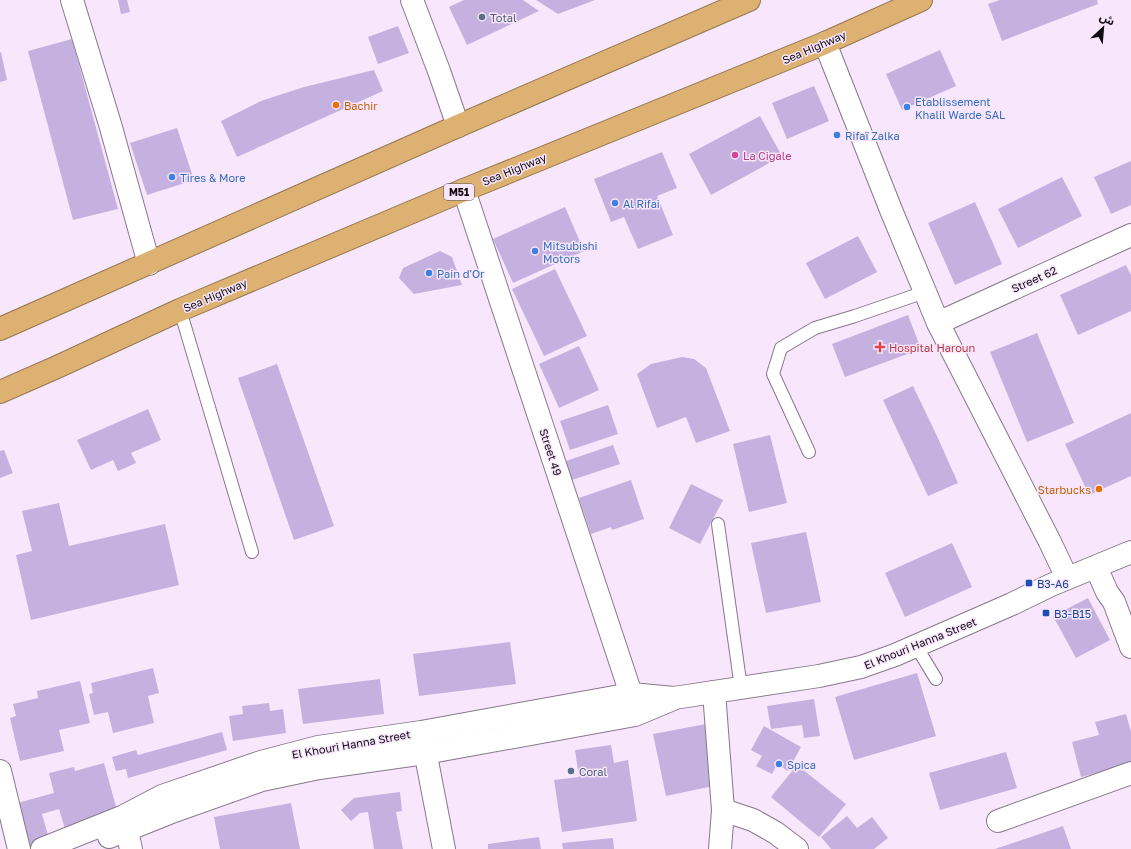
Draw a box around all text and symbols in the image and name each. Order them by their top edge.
north arrow [1083,8,1123,48]
text: ش [1098,9,1117,29]
place label: Total [490,11,517,24]
marker: Total [477,12,487,22]
street label: Sea Highway [780,28,848,66]
place label: Etablissement Khalil Warde SAL [915,95,1006,121]
place label: Bachir [344,99,378,112]
marker: Bachir [331,100,341,110]
marker: Etablissement Khalil Warde SAL [902,102,912,112]
place label: Rifaï Zalka [845,129,900,142]
marker: Rifaï Zalka [832,130,842,140]
place label: La Cigale [743,149,792,162]
street label: Sea Highway [480,150,548,188]
marker: La Cigale [730,150,740,160]
place label: Tires & More [180,171,246,184]
marker: Tires & More [167,172,177,182]
road number: M51 [444,184,474,200]
place label: Al Rifai [623,197,660,210]
marker: Al Rifai [610,198,620,208]
place label: Mitsubishi Motors [543,239,598,265]
marker: Mitsubishi Motors [530,246,540,256]
street label: Street 62 [1009,263,1059,295]
place label: Pain d'Or [437,267,485,280]
marker: Pain d'Or [424,268,434,278]
street label: Sea Highway [181,276,249,314]
marker: Hospital Haroun [874,341,886,353]
place label: Hospital Haroun [889,341,975,354]
street label: Street 49 [537,427,565,477]
place label: Starbucks [1038,483,1091,496]
marker: Starbucks [1094,484,1104,494]
place label: B3-A6 [1037,577,1069,590]
marker: B3-A6 [1024,578,1034,588]
place label: B3-B15 [1054,607,1091,620]
marker: B3-B15 [1041,608,1051,618]
street label: El Khouri Hanna Street [862,614,978,672]
street label: El Khouri Hanna Street [291,727,411,761]
place label: Spica [787,758,816,771]
marker: Spica [774,759,784,769]
place label: Coral [579,765,607,778]
marker: Coral [566,766,576,776]

